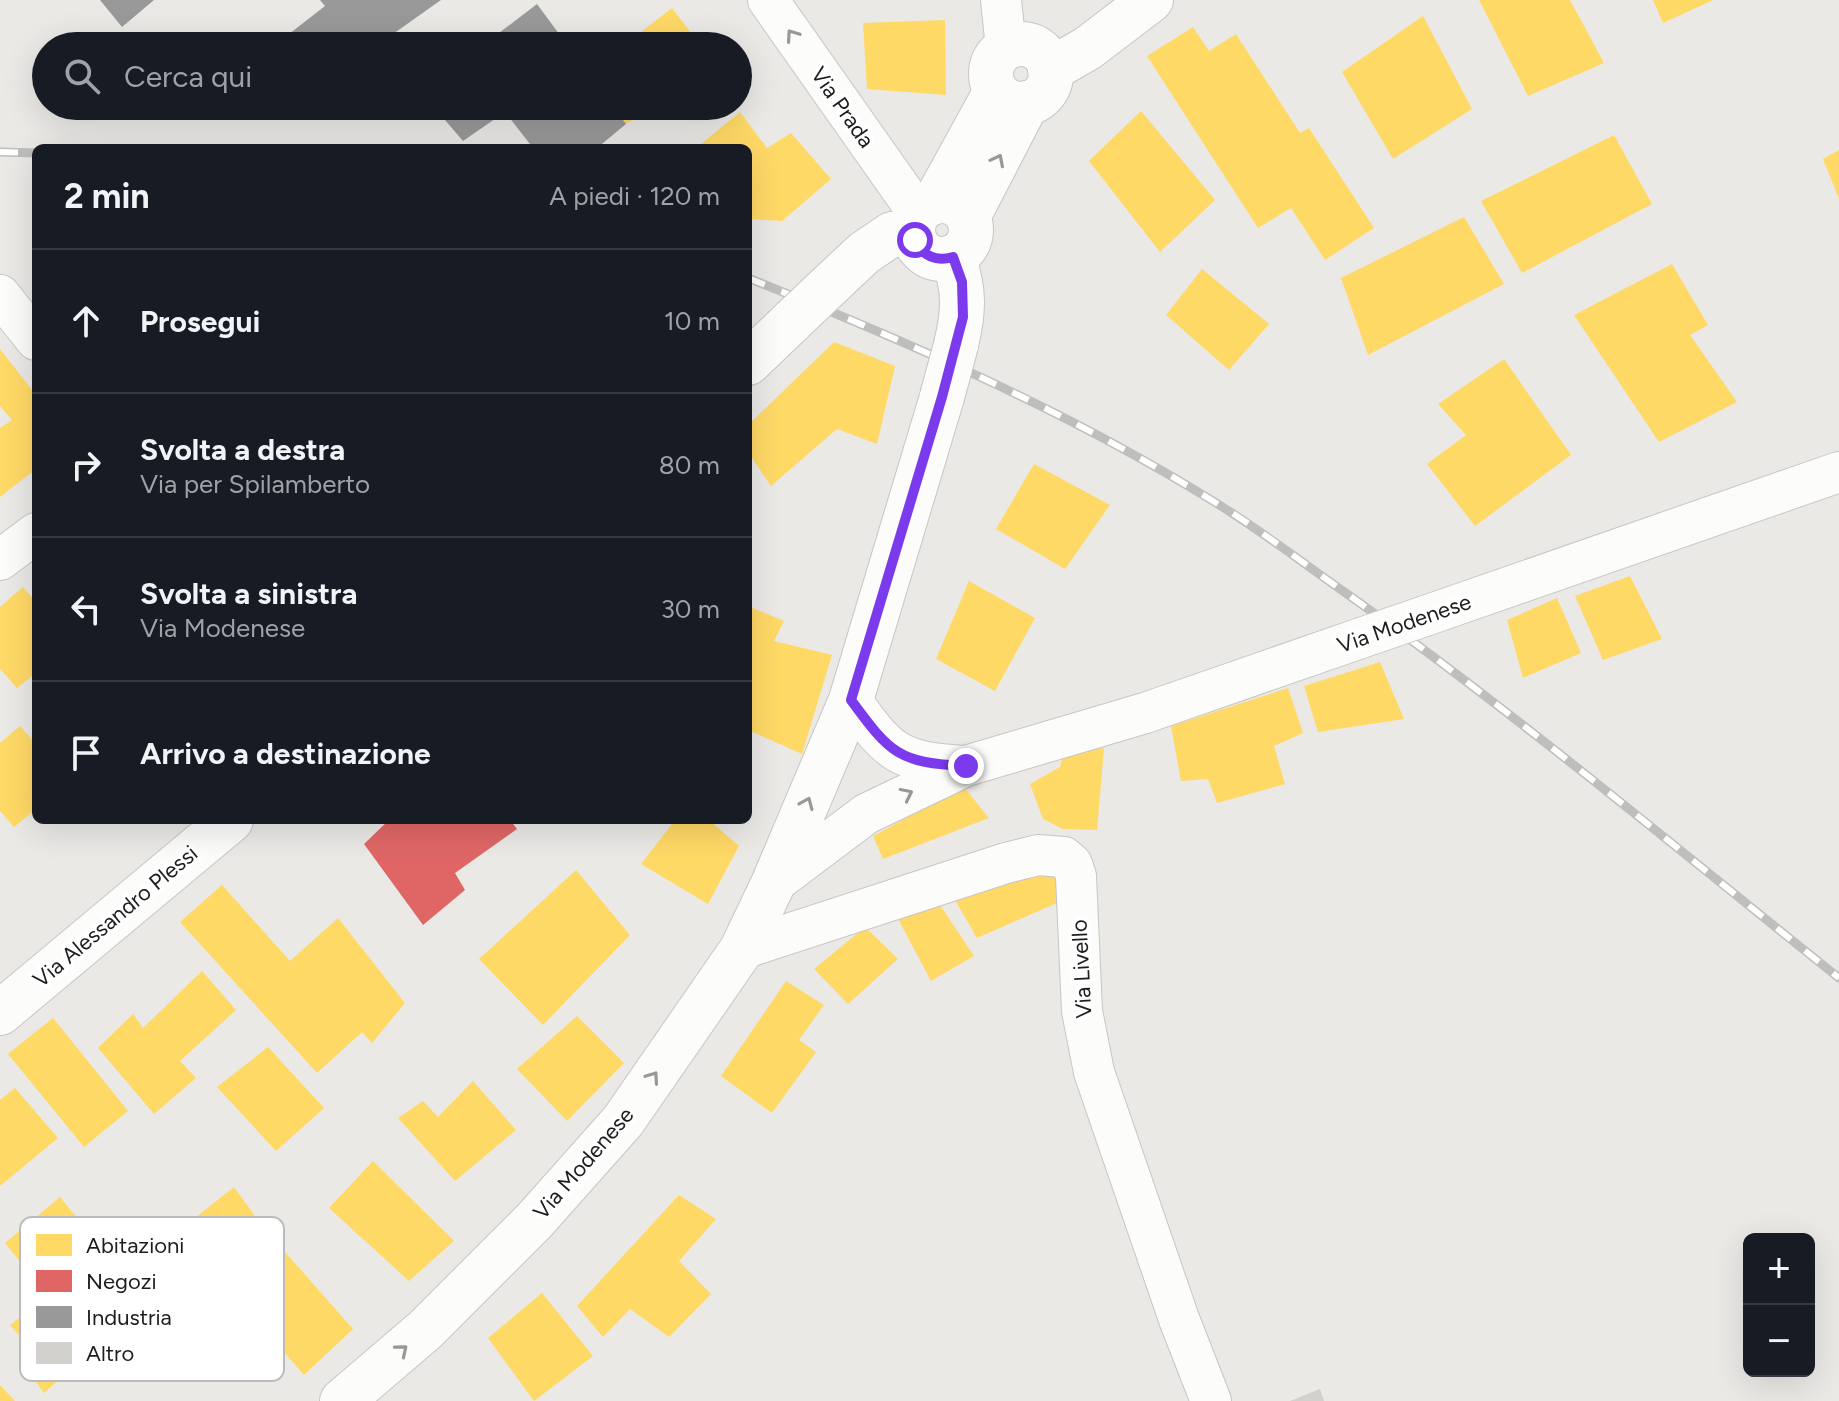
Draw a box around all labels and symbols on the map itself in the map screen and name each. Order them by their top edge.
one-way arrow [787,29,802,44]
street label: Via Prada [805,62,880,153]
one-way arrow [988,154,1003,169]
route start [897,222,933,258]
street label: Via Modenese [1334,588,1475,659]
route end [948,748,984,784]
one-way arrow [898,788,913,804]
one-way arrow [798,797,814,811]
street label: Via Alessandro Plessi [28,840,203,993]
street label: Via Livello [1065,919,1098,1019]
one-way arrow [643,1072,658,1086]
street label: Via Modenese [527,1102,639,1225]
legend [20,1217,284,1381]
text: Abitazioni [86,1232,184,1259]
text: Negozi [86,1268,157,1295]
text: Industria [86,1304,172,1331]
text: Altro [86,1340,134,1367]
one-way arrow [392,1346,407,1360]

